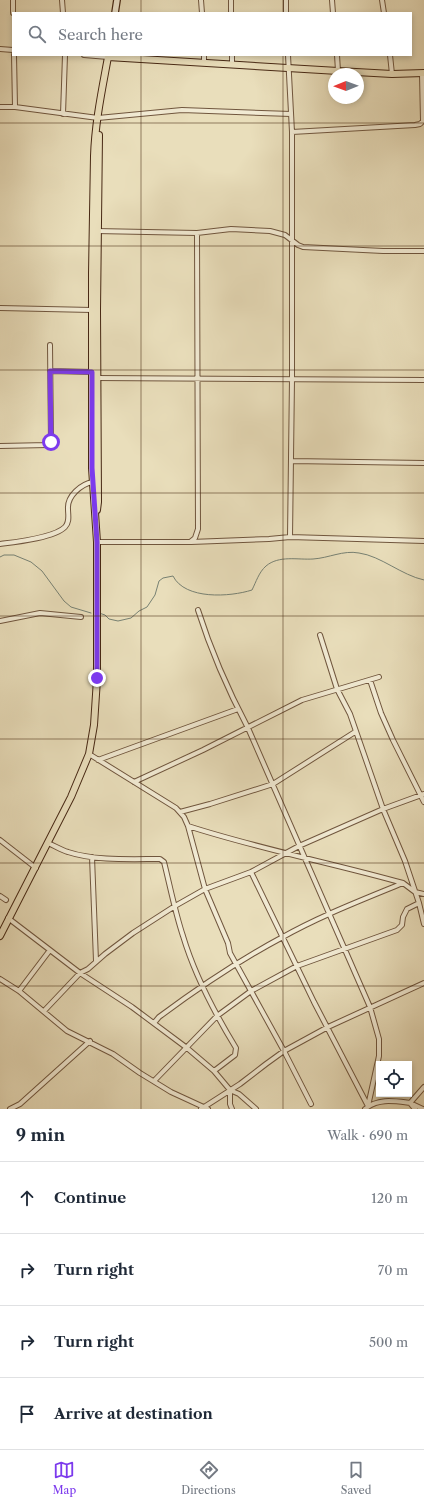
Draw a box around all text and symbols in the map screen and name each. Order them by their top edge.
search box [12,12,412,56]
icon: search [26,23,48,45]
text: Search here [58,25,143,44]
north arrow [328,68,364,104]
route start [42,433,60,451]
route end [88,669,106,687]
map controls [376,1061,412,1097]
button: locate [376,1061,412,1097]
text: 9 min [16,1125,65,1145]
text: Walk · 690 m [327,1127,408,1143]
icon: ahead [16,1187,38,1209]
text: Continue [54,1188,126,1207]
text: 120 m [371,1190,408,1206]
icon: right [16,1259,38,1281]
text: Turn right [54,1260,134,1279]
text: 70 m [378,1262,408,1278]
icon: right [16,1331,38,1353]
text: Turn right [54,1332,134,1351]
text: 500 m [369,1334,408,1350]
icon: arrive [16,1403,38,1425]
text: Arrive at destination [54,1404,213,1423]
tab: Map [53,1459,76,1497]
tab: Directions [181,1459,236,1497]
tab: Saved [341,1459,371,1497]

